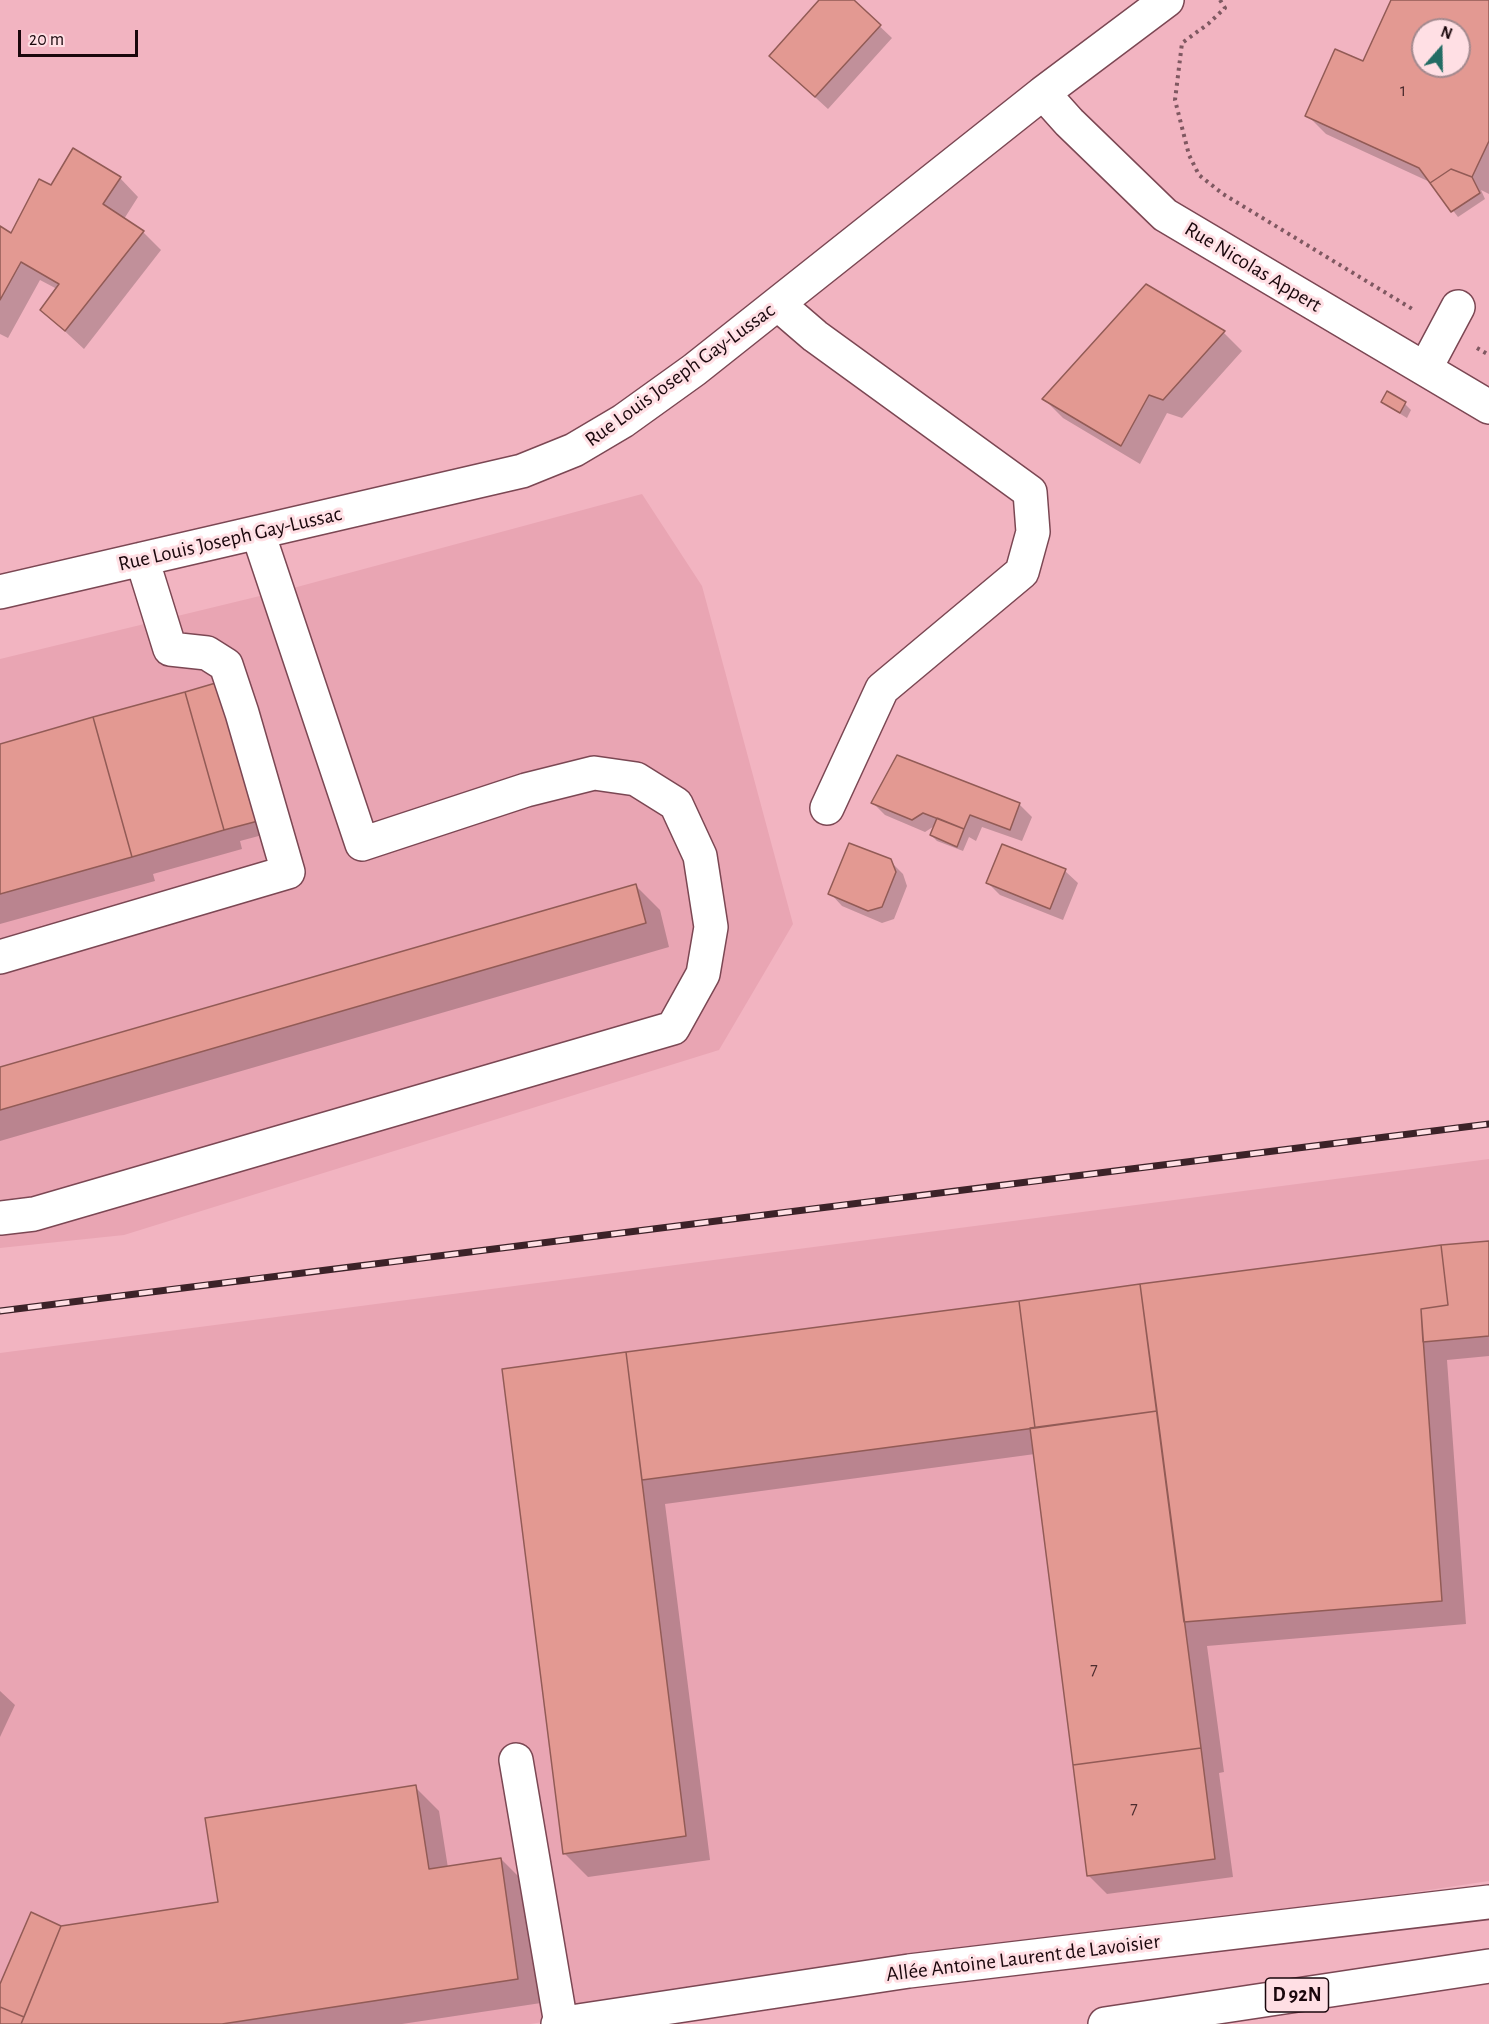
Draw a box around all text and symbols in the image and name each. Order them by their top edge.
scale bar [21,18,141,56]
north arrow [1411,18,1471,78]
text: N [1439,24,1454,42]
text: 20 m [29,31,64,49]
house number: 1 [1400,80,1406,102]
street label: Rue Nicolas Appert [1180,216,1326,318]
street label: Rue Louis Joseph Gay-Lussac [580,298,780,452]
street label: Rue Louis Joseph Gay-Lussac [116,501,344,577]
house number: 7 [1090,1659,1098,1681]
house number: 7 [1130,1798,1138,1820]
street label: Allée Antoine Laurent de Lavoisier [885,1929,1161,1987]
road number: D 92N [1266,1978,1328,2012]

